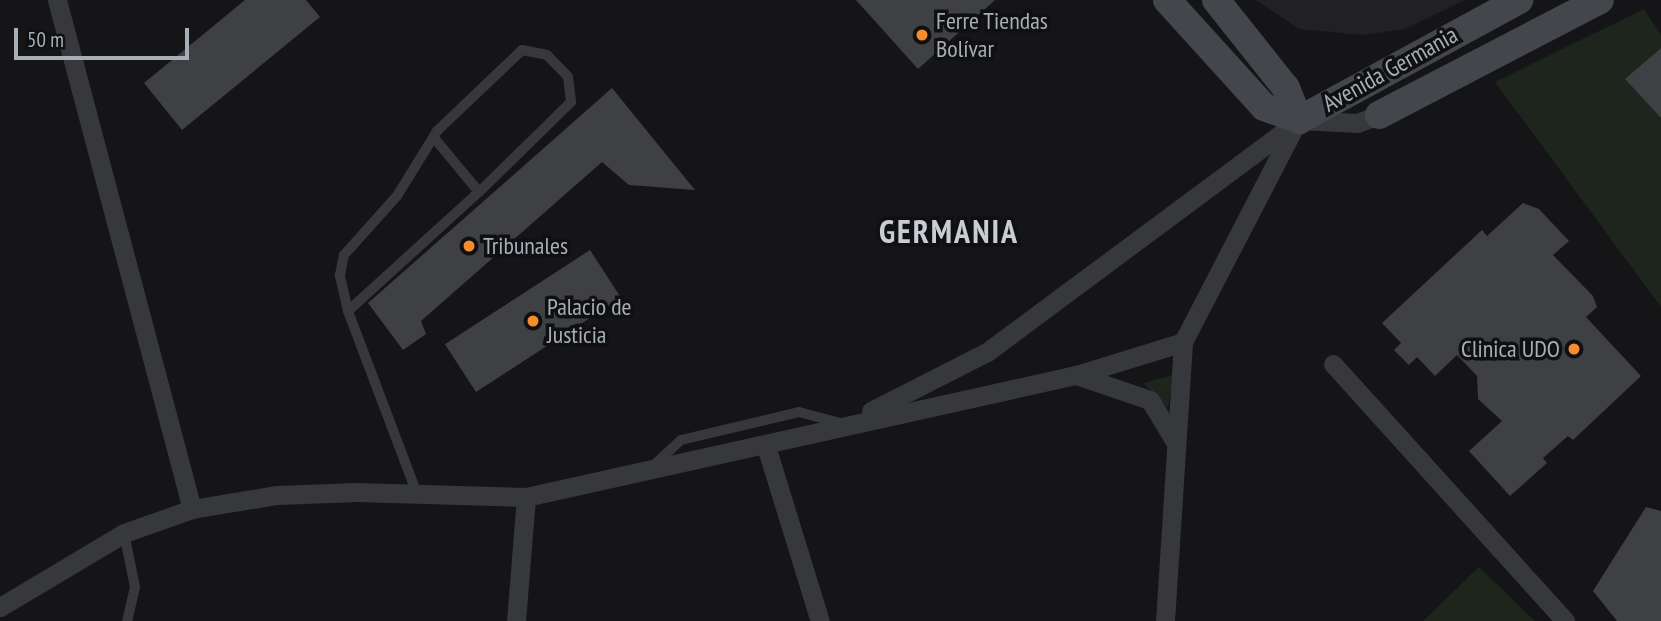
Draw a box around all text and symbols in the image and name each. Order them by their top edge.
place label: Ferre Tiendas Bolívar [936,7,1048,63]
scale bar [18,14,192,58]
street label: Avenida Germania [1318,20,1462,118]
text: 50 m [27,26,64,53]
marker: Ferre Tiendas Bolívar [914,27,930,43]
district label: GERMANIA [880,212,1018,250]
place label: Tribunales [483,232,568,260]
marker: Tribunales [461,238,477,254]
place label: Palacio de Justicia [547,293,631,349]
marker: Palacio de Justicia [525,313,541,329]
place label: Clinica UDO [1461,335,1560,363]
marker: Clinica UDO [1566,341,1582,357]

